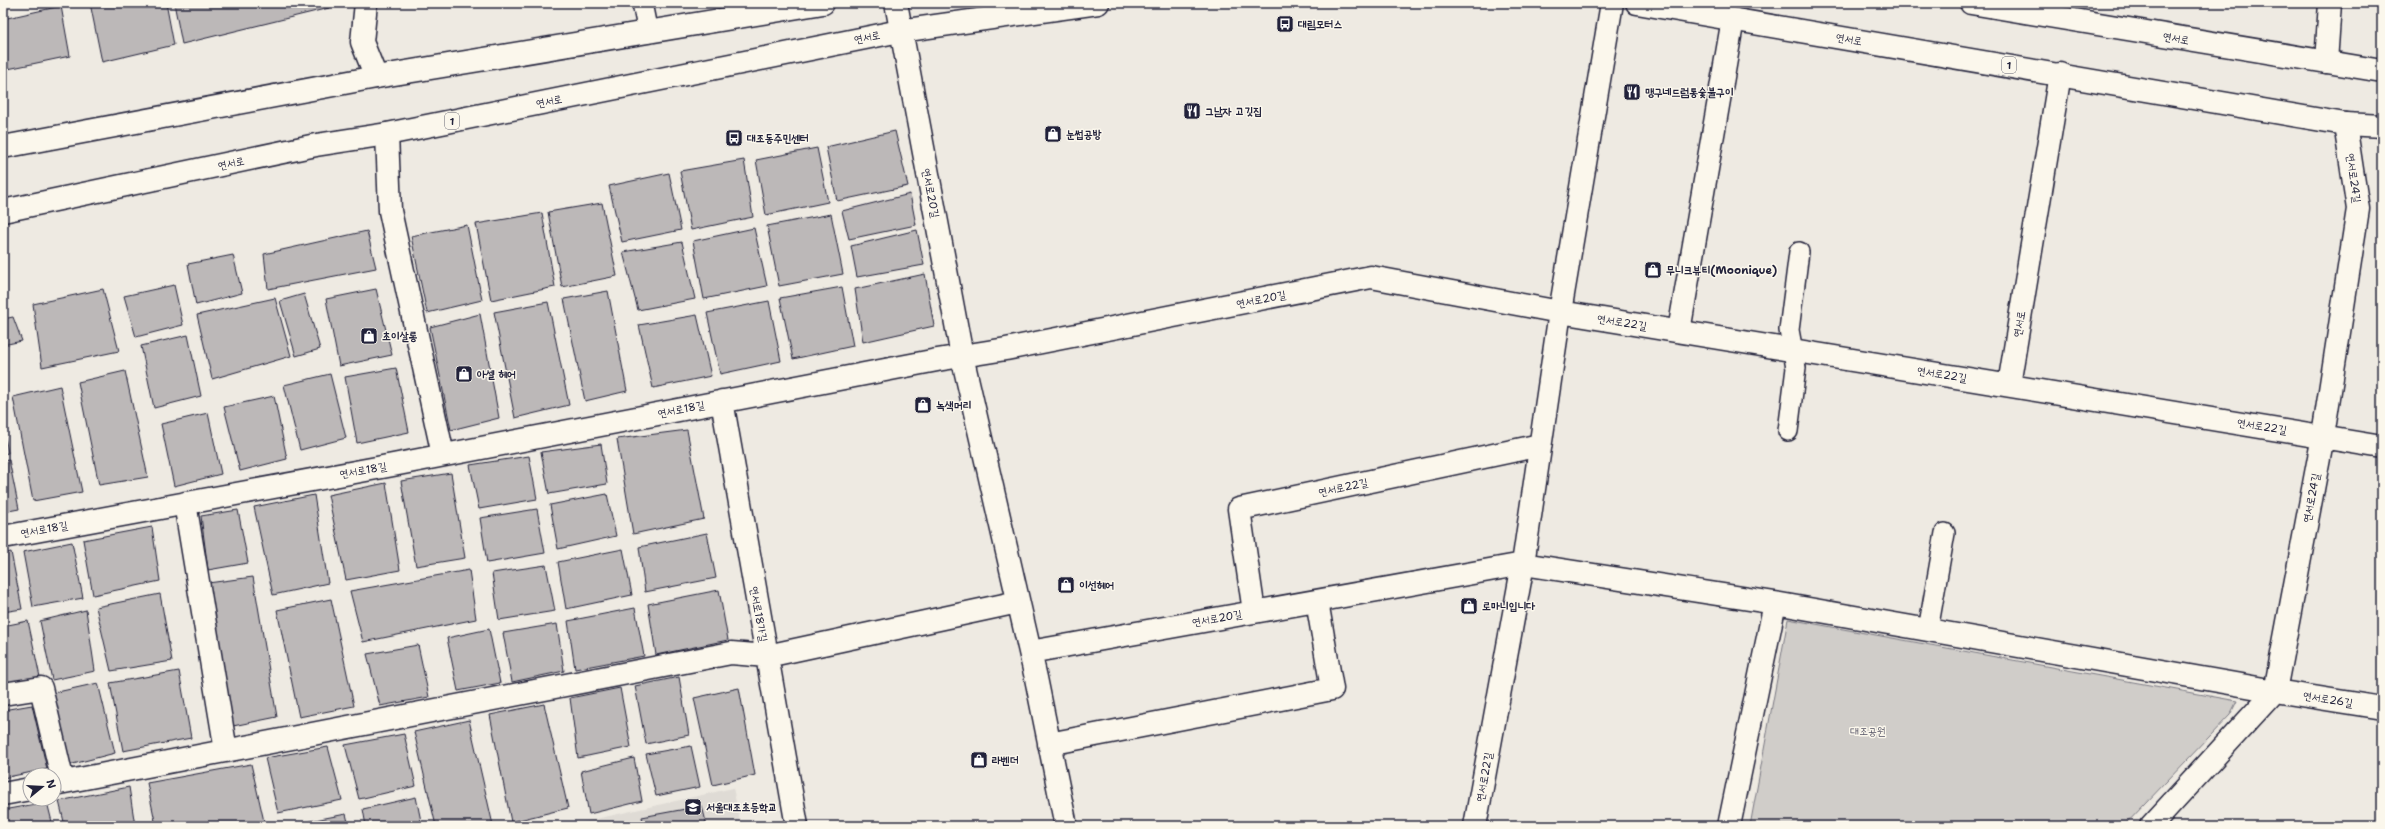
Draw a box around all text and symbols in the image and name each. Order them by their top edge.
bus stop icon: 대림모터스 [1275,14,1295,34]
place label: 대림모터스 [1298,17,1342,32]
street label: 연서로 [853,28,882,47]
street label: 연서로 [2162,29,2190,48]
street label: 연서로 [1835,30,1863,49]
road number: 1 [2002,57,2016,73]
restaurant icon: 맹구네드럼통숯불구이 [1622,82,1642,102]
place label: 맹구네드럼통숯불구이 [1645,85,1734,100]
street label: 연서로 [535,92,564,111]
restaurant icon: 그남자 고깃집 [1182,101,1202,121]
place label: 그남자 고깃집 [1205,104,1262,119]
road number: 1 [445,113,459,129]
shop icon: 눈썹공방 [1043,124,1063,144]
place label: 눈썹공방 [1066,127,1102,142]
bus stop icon: 대조동주민센터 [724,128,744,148]
place label: 대조동주민센터 [747,131,809,146]
street label: 연서로24길 [2343,152,2364,204]
street label: 연서로 [217,153,246,174]
street label: 연서로20길 [918,167,943,219]
shop icon: 무니크뷰티(Moonique) [1643,260,1663,280]
place label: 무니크뷰티(Moonique) [1666,263,1777,278]
street label: 연서로20길 [1235,287,1287,312]
street label: 연서로 [2010,310,2029,338]
street label: 연서로22길 [1596,311,1648,334]
shop icon: 초이살롱 [359,326,379,346]
place label: 초이살롱 [382,329,418,344]
street label: 연서로22길 [1916,363,1968,386]
shop icon: 아셀 헤어 [454,364,474,384]
place label: 아셀 헤어 [477,367,516,382]
shop icon: 녹색머리 [913,395,933,415]
street label: 연서로18길 [656,398,706,421]
place label: 녹색머리 [936,398,972,413]
street label: 연서로22길 [2236,415,2288,438]
street label: 연서로18길 [338,459,388,482]
street label: 연서로24길 [2299,472,2324,524]
street label: 연서로22길 [1317,475,1369,500]
street label: 연서로18길 [19,518,69,541]
shop icon: 이선헤어 [1056,575,1076,595]
place label: 이선헤어 [1079,578,1114,593]
street label: 연서로18가길 [746,585,771,643]
shop icon: 로마니입니다 [1459,596,1479,616]
place label: 로마니입니다 [1482,599,1535,614]
street label: 연서로20길 [1191,607,1243,630]
street label: 연서로26길 [2302,688,2354,711]
park label: 대조공원 [1850,724,1886,739]
shop icon: 라벤더 [969,750,989,770]
street label: 연서로22길 [1473,751,1496,803]
place label: 라벤더 [991,753,1019,768]
north arrow [22,767,62,807]
text: N [43,778,60,791]
school or university icon: 서울대조초등학교 [683,797,703,817]
place label: 서울대조초등학교 [706,800,777,815]

